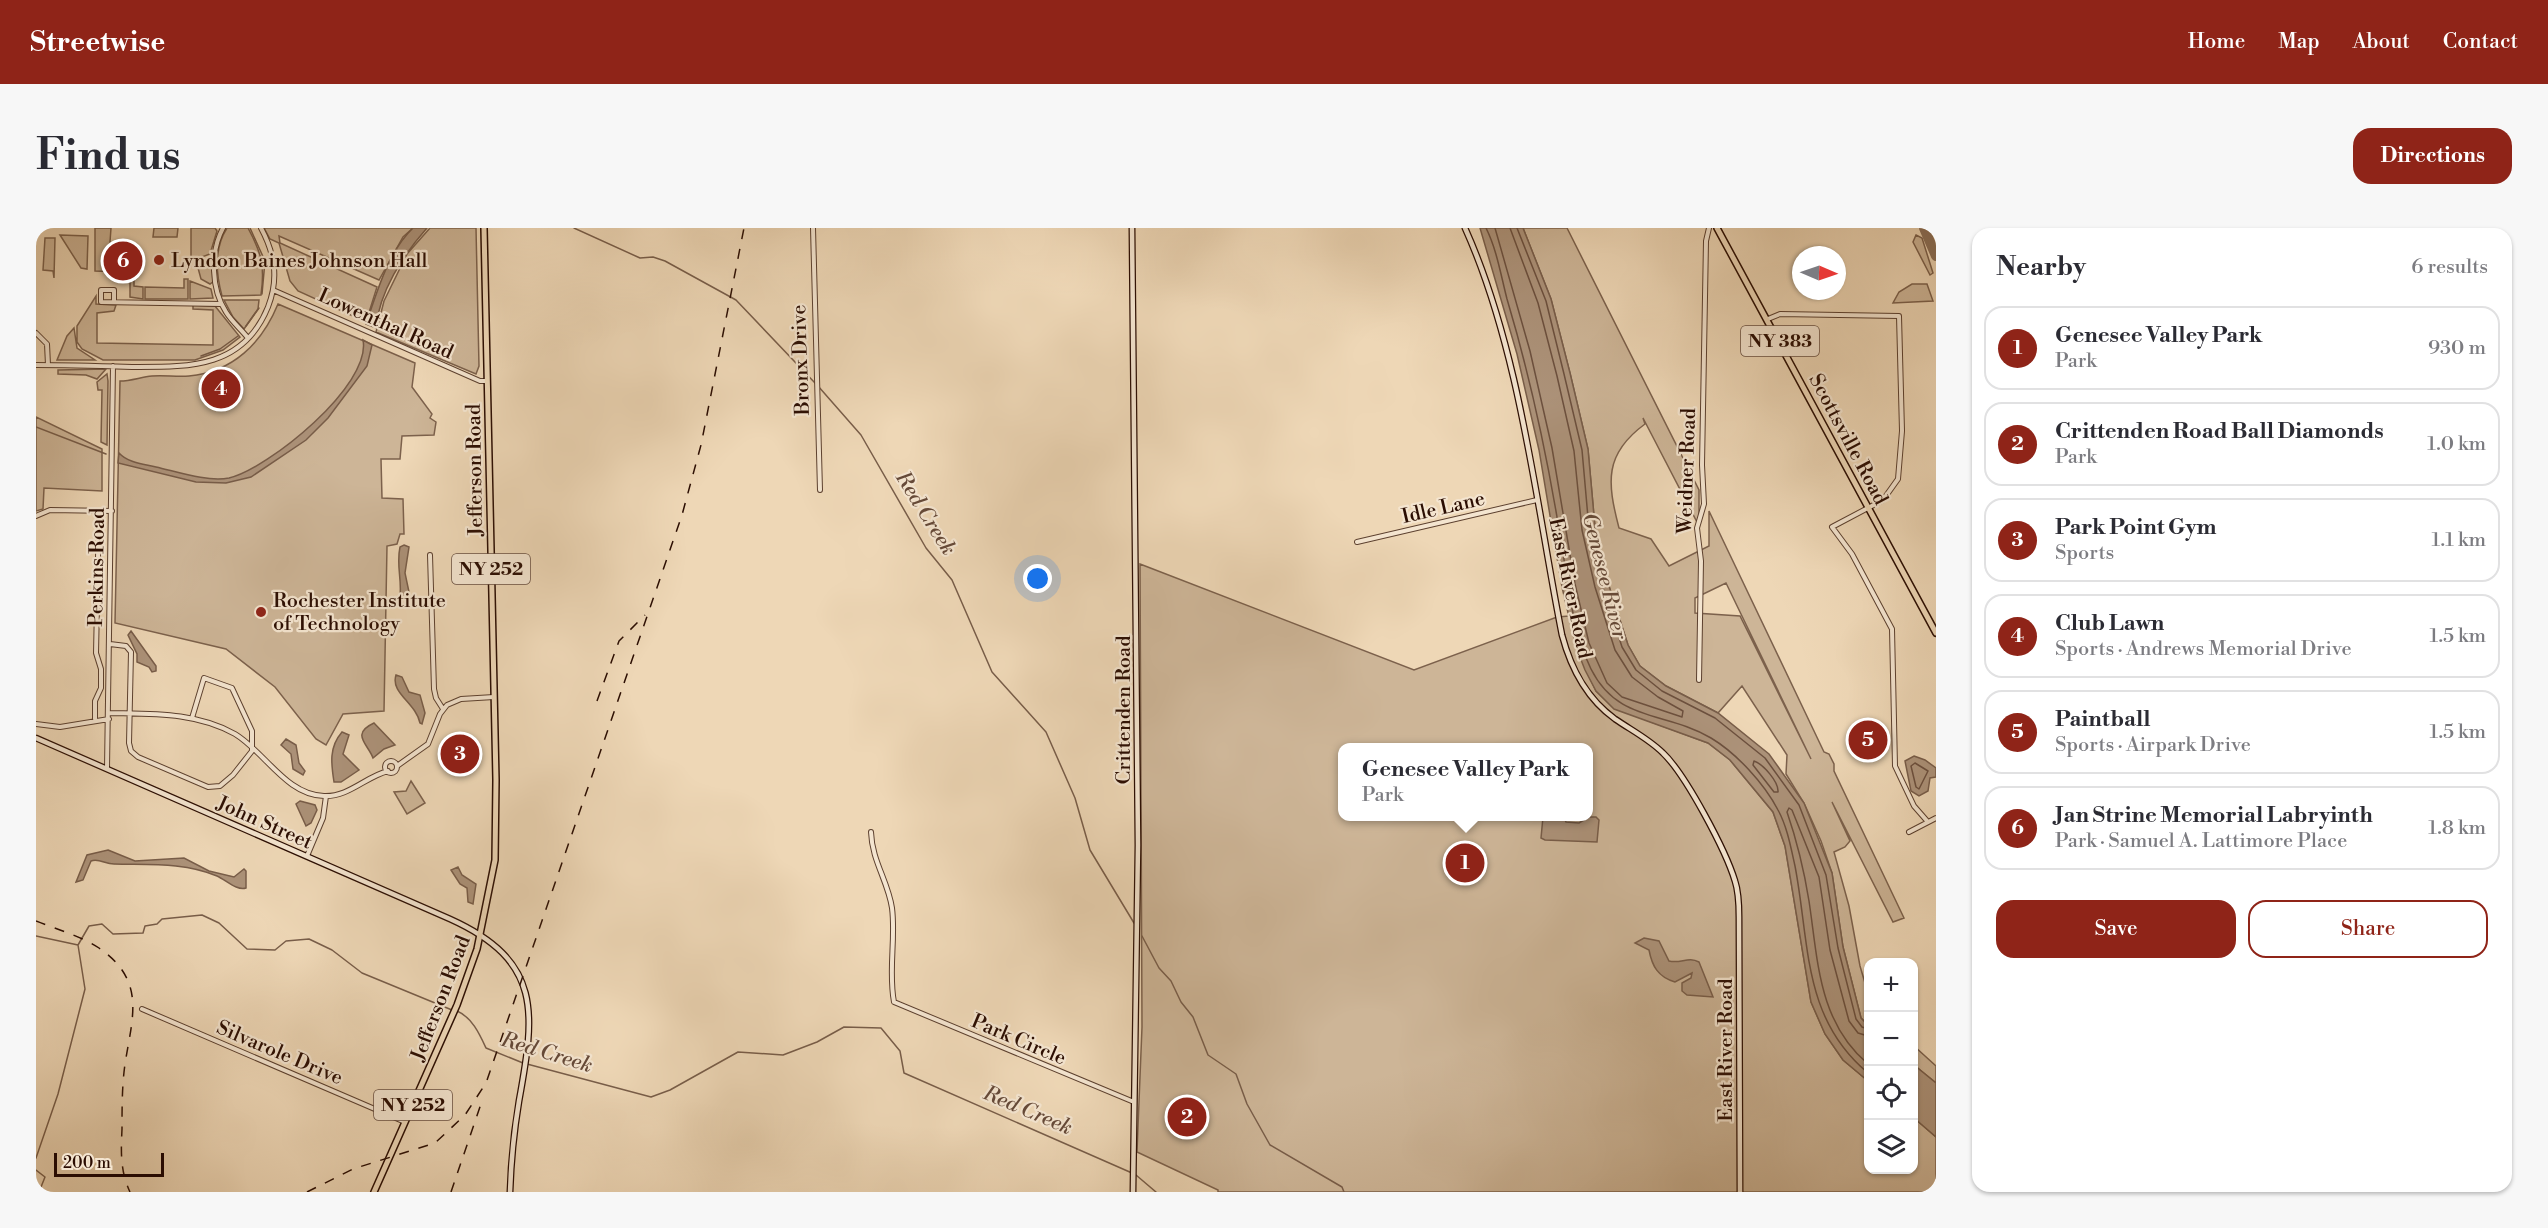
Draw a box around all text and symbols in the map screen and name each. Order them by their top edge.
text: Streetwise [30,25,165,60]
text: Home [2188,29,2245,55]
text: Map [2278,29,2320,55]
text: About [2353,29,2410,55]
text: Contact [2443,29,2518,55]
button: Directions [2353,128,2512,184]
text: Find us [36,130,180,183]
pin: 6 [104,238,142,284]
north arrow [1792,246,1846,300]
place label: Lyndon Baines Johnson Hall [171,249,427,274]
text: Nearby [1996,251,2086,283]
marker: Lyndon Baines Johnson Hall [152,253,166,267]
text: 6 results [2411,255,2488,280]
street label: Lowenthal Road [314,283,458,366]
street label: Bronx Drive [787,304,816,417]
text: Genesee Valley Park [2055,322,2262,349]
road number: NY 383 [1741,326,1819,356]
text: 1 [2013,336,2022,361]
text: 930 m [2428,336,2486,361]
text: Park [2055,349,2097,374]
pin: 4 [202,366,240,412]
street label: Scottsville Road [1803,370,1893,510]
street label: Jefferson Road [462,403,489,537]
street label: Weidner Road [1673,407,1702,535]
text: Crittenden Road Ball Diamonds [2055,418,2384,445]
text: 2 [2011,432,2024,457]
text: 1.0 km [2427,432,2486,457]
text: Park [2055,445,2097,470]
water label: Red Creek [889,466,961,560]
street label: Idle Lane [1399,487,1487,530]
street label: Perkins Road [84,507,111,627]
water label: Genesee River [1576,510,1633,643]
text: Park Point Gym [2055,514,2216,541]
street label: East River Road [1542,516,1597,662]
text: 3 [2011,528,2024,553]
text: 1.1 km [2432,528,2486,553]
text: Sports [2055,541,2114,566]
road number: NY 252 [452,554,530,584]
your location [1023,564,1052,593]
place label: Rochester Institute of Technology [273,589,446,637]
marker: Rochester Institute of Technology [254,605,268,619]
text: Club Lawn [2055,610,2164,637]
text: 4 [2011,624,2024,649]
text: 1.5 km [2429,624,2486,649]
street label: Crittenden Road [1112,635,1137,785]
text: Sports · Andrews Memorial Drive [2055,637,2352,662]
text: Paintball [2055,706,2151,733]
pin: 5 [1848,718,1888,762]
text: 5 [2011,720,2024,745]
text: 1.5 km [2429,720,2486,745]
pin: 3 [440,732,480,776]
text: Sports · Airpark Drive [2055,733,2251,758]
popup [1338,743,1593,821]
text: Genesee Valley Park [1362,756,1569,783]
text: Park [1362,783,1403,808]
street label: John Street [212,791,316,856]
text: Jan Strine Memorial Labryinth [2055,802,2373,829]
text: 6 [2011,816,2024,841]
text: 1.8 km [2428,816,2486,841]
text: Park · Samuel A. Lattimore Place [2055,829,2347,854]
pin: 1 [1446,840,1484,886]
button: Save [1996,900,2236,958]
button: Share [2248,900,2488,958]
street label: Jefferson Road [406,932,477,1066]
map controls [1864,958,1918,1174]
button: + [1864,958,1918,1012]
street label: East River Road [1714,978,1739,1122]
street label: Park Circle [967,1009,1070,1072]
button: − [1864,1012,1918,1066]
street label: Silvarole Drive [212,1016,346,1091]
water label: Red Creek [497,1026,595,1079]
button: locate [1864,1066,1918,1120]
water label: Red Creek [978,1080,1076,1141]
road number: NY 252 [374,1090,452,1120]
pin: 2 [1168,1094,1206,1140]
button: layers [1864,1120,1918,1174]
scale bar [54,1150,164,1178]
text: 200 m [63,1153,111,1173]

